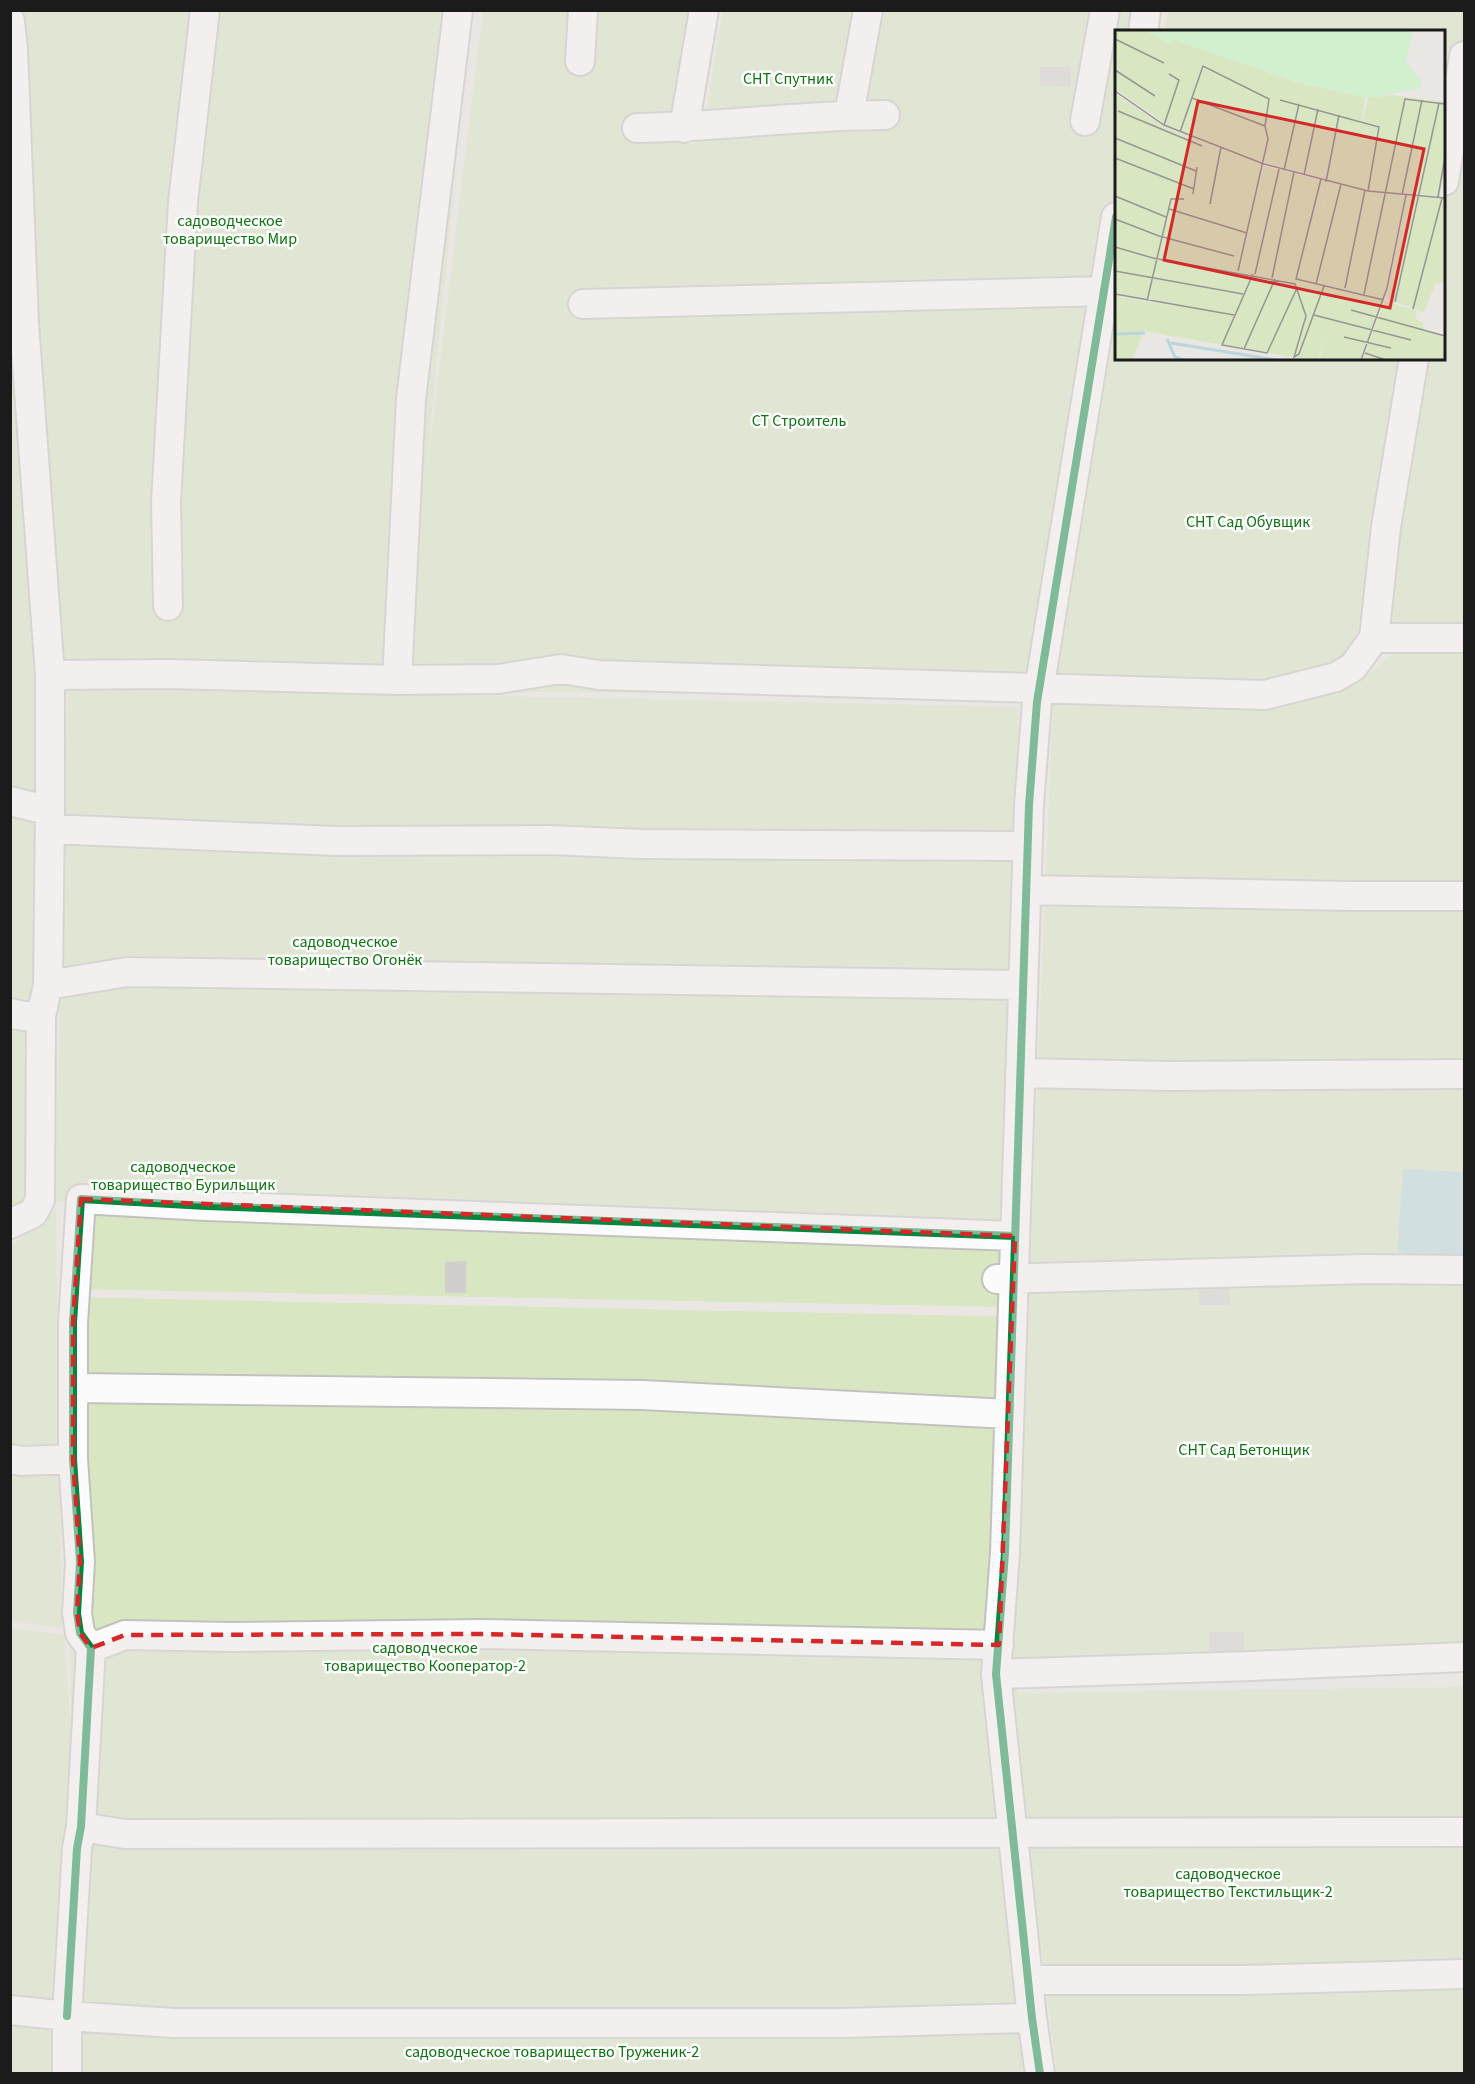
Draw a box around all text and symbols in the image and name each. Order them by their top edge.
inset map [1115,30,1445,360]
park label: СНТ Спутник [743,68,833,90]
park label: садоводческое товарищество Мир [163,210,297,250]
park label: СТ Строитель [752,410,846,432]
park label: СНТ Сад Обувщик [1186,511,1310,533]
park label: садоводческое товарищество Огонёк [268,931,422,971]
park label: садоводческое товарищество Бурильщик [91,1156,275,1196]
park label: СНТ Сад Бетонщик [1178,1439,1310,1461]
park label: садоводческое товарищество Кооператор-2 [324,1637,526,1677]
park label: садоводческое товарищество Текстильщик-2 [1123,1863,1333,1903]
park label: садоводческое товарищество Труженик-2 [405,2041,699,2063]

